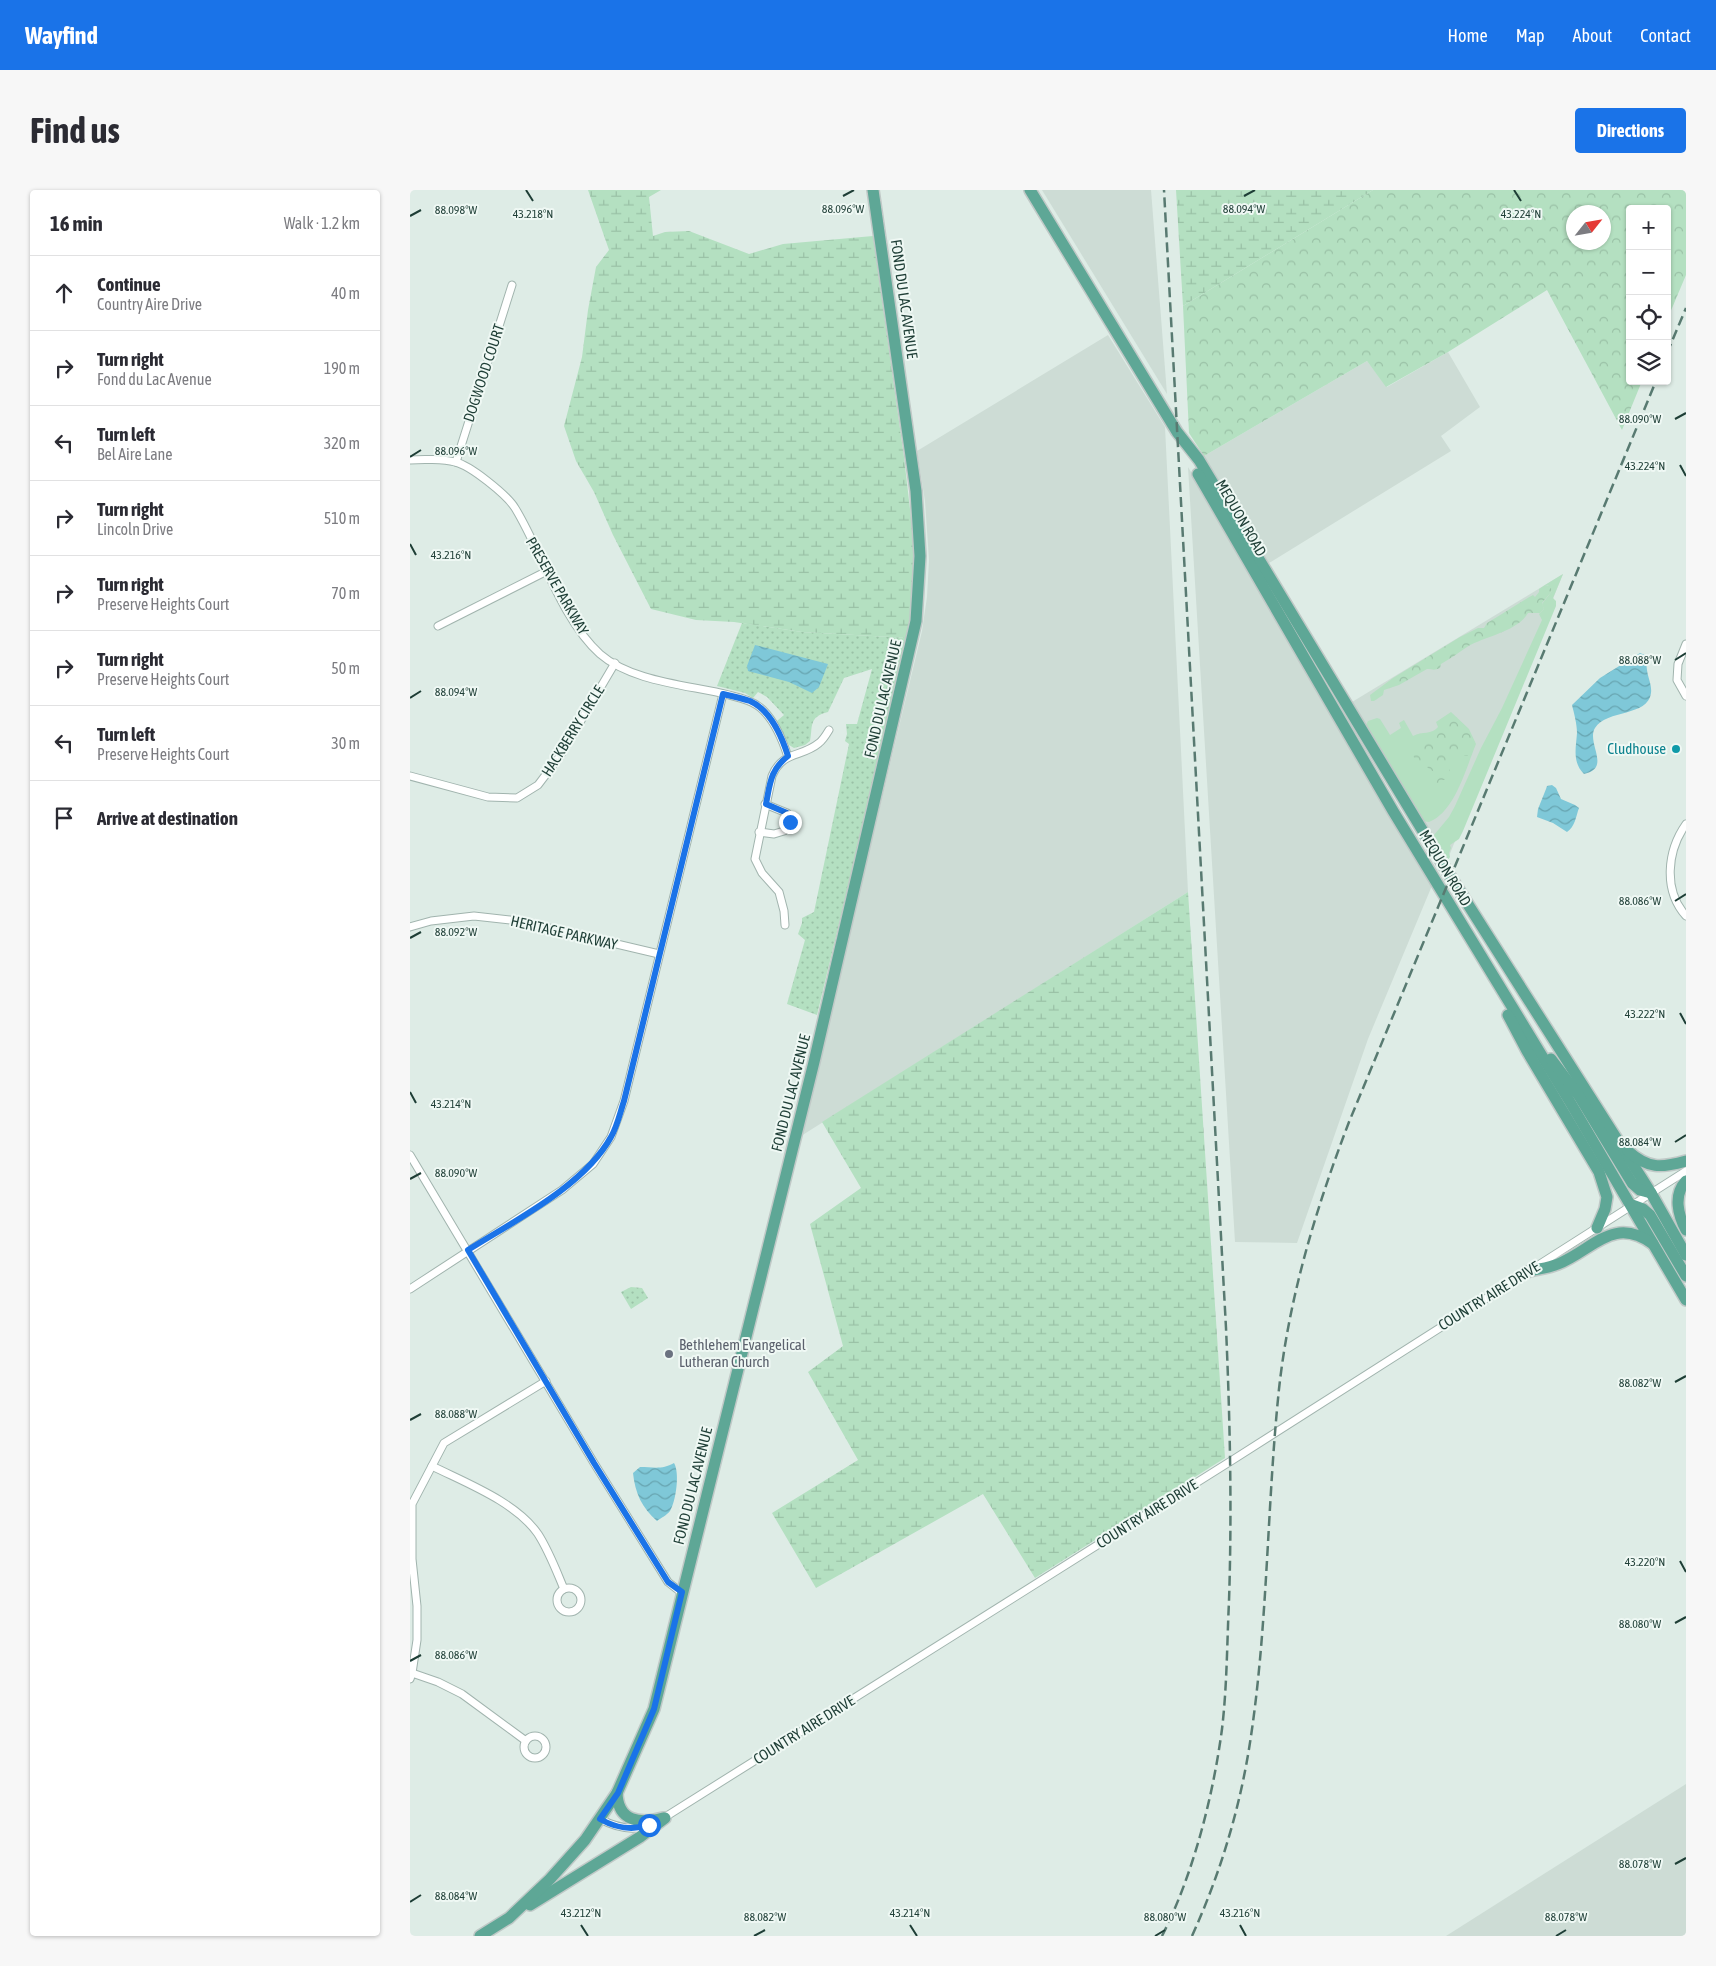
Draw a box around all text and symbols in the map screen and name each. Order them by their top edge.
text: Wayfind [25,22,98,49]
text: Home [1448,25,1488,46]
text: Map [1516,25,1545,46]
text: About [1573,25,1612,46]
text: Contact [1640,25,1691,46]
button: Directions [1575,108,1686,153]
text: Find us [30,110,120,150]
text: 88.096°W [822,202,864,216]
text: 88.094°W [1223,202,1265,216]
text: 88.098°W [435,203,477,217]
north arrow [1566,205,1611,250]
map controls [1626,205,1671,385]
button: + [1626,205,1671,250]
text: 43.218°N [513,207,553,221]
text: 43.224°N [1501,207,1541,221]
text: 16 min [50,211,103,235]
text: Walk · 1.2 km [284,214,360,232]
street label: FOND DU LAC AVENUE [888,238,921,360]
button: − [1626,250,1671,295]
text: Continue [97,273,161,295]
icon: ahead [50,279,78,307]
text: 40 m [331,284,360,302]
text: Country Aire Drive [97,295,202,313]
button: locate [1626,295,1671,340]
street label: DOGWOOD COURT [460,321,507,424]
button: layers [1626,340,1671,385]
text: Turn right [97,348,164,370]
icon: right [50,354,78,382]
text: 190 m [324,359,360,377]
text: Fond du Lac Avenue [97,370,212,388]
text: 88.090°W [1619,412,1661,426]
text: Turn left [97,423,155,445]
icon: left [50,429,78,457]
text: 320 m [324,434,360,452]
text: 88.096°W [435,444,477,458]
text: Bel Aire Lane [97,445,173,463]
text: 43.224°N [1625,459,1665,473]
street label: MEQUON ROAD [1213,476,1270,559]
text: Turn right [97,498,164,520]
icon: right [50,504,78,532]
text: 510 m [324,509,360,527]
text: Lincoln Drive [97,520,173,538]
street label: PRESERVE PARKWAY [523,534,592,638]
text: 43.216°N [431,548,471,562]
text: Turn right [97,573,164,595]
icon: right [50,579,78,607]
text: 70 m [331,584,360,602]
text: Preserve Heights Court [97,595,229,613]
street label: FOND DU LAC AVENUE [861,638,904,759]
text: Turn right [97,648,164,670]
text: 88.088°W [1619,653,1661,667]
icon: right [50,654,78,682]
text: 50 m [331,659,360,677]
text: Preserve Heights Court [97,670,229,688]
street label: HACKBERRY CIRCLE [538,682,608,779]
text: 88.094°W [435,685,477,699]
text: Turn left [97,723,155,745]
icon: left [50,729,78,757]
text: 30 m [331,734,360,752]
place label: Cludhouse [1607,740,1666,757]
marker: Cludhouse [1670,743,1682,755]
text: Preserve Heights Court [97,745,229,763]
icon: arrive [50,804,78,832]
text: Arrive at destination [97,807,238,829]
route end [779,811,802,834]
street label: MEQUON ROAD [1416,827,1475,909]
text: 88.086°W [1619,894,1661,908]
street label: HERITAGE PARKWAY [509,912,619,953]
text: 88.092°W [435,925,477,939]
text: 43.222°N [1625,1007,1665,1021]
street label: FOND DU LAC AVENUE [768,1032,813,1153]
text: 43.214°N [431,1097,471,1111]
text: 88.084°W [1619,1135,1661,1149]
text: 88.090°W [435,1166,477,1180]
street label: COUNTRY AIRE DRIVE [1435,1257,1543,1334]
place label: Bethlehem Evangelical Lutheran Church [679,1336,806,1370]
marker: Bethlehem Evangelical Lutheran Church [663,1348,675,1360]
text: 88.082°W [1619,1376,1661,1390]
text: 88.088°W [435,1407,477,1421]
street label: FOND DU LAC AVENUE [670,1425,715,1546]
street label: COUNTRY AIRE DRIVE [1093,1475,1201,1552]
text: 43.220°N [1625,1555,1665,1569]
text: 88.080°W [1619,1617,1661,1631]
text: 88.086°W [435,1648,477,1662]
street label: COUNTRY AIRE DRIVE [750,1691,858,1768]
route start [638,1814,661,1837]
text: 88.078°W [1619,1857,1661,1871]
text: 88.084°W [435,1889,477,1903]
text: 43.212°N [561,1906,601,1920]
text: 43.214°N [890,1906,930,1920]
text: 43.216°N [1220,1906,1260,1920]
text: 88.082°W [744,1910,786,1924]
text: 88.080°W [1144,1910,1186,1924]
text: 88.078°W [1545,1910,1587,1924]

